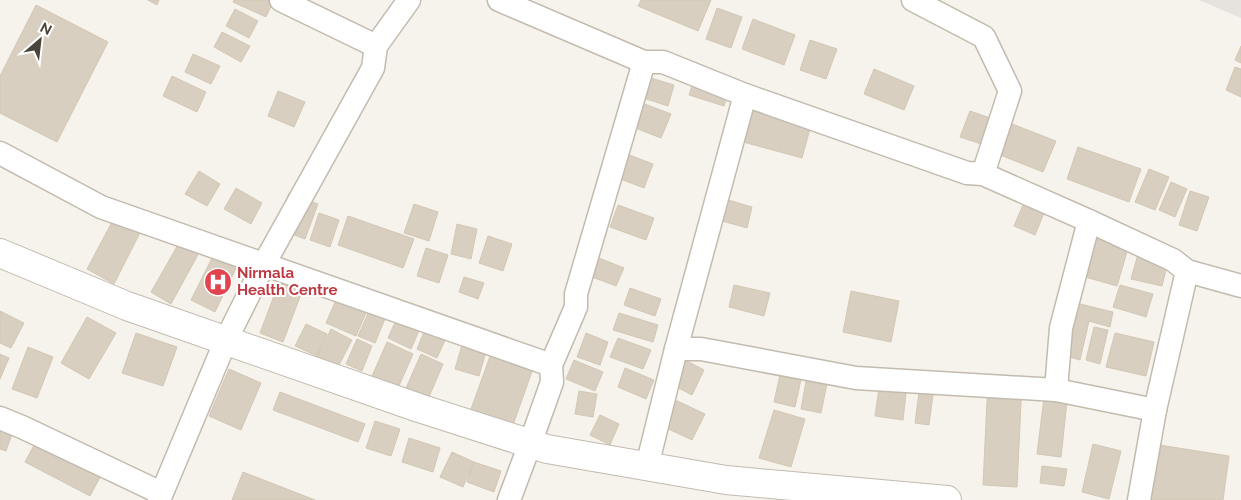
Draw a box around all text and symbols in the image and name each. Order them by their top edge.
north arrow [15,15,65,65]
text: N [38,19,55,38]
place label: Nirmala Health Centre [237,264,337,299]
hospital icon: Nirmala Health Centre [203,267,233,297]

